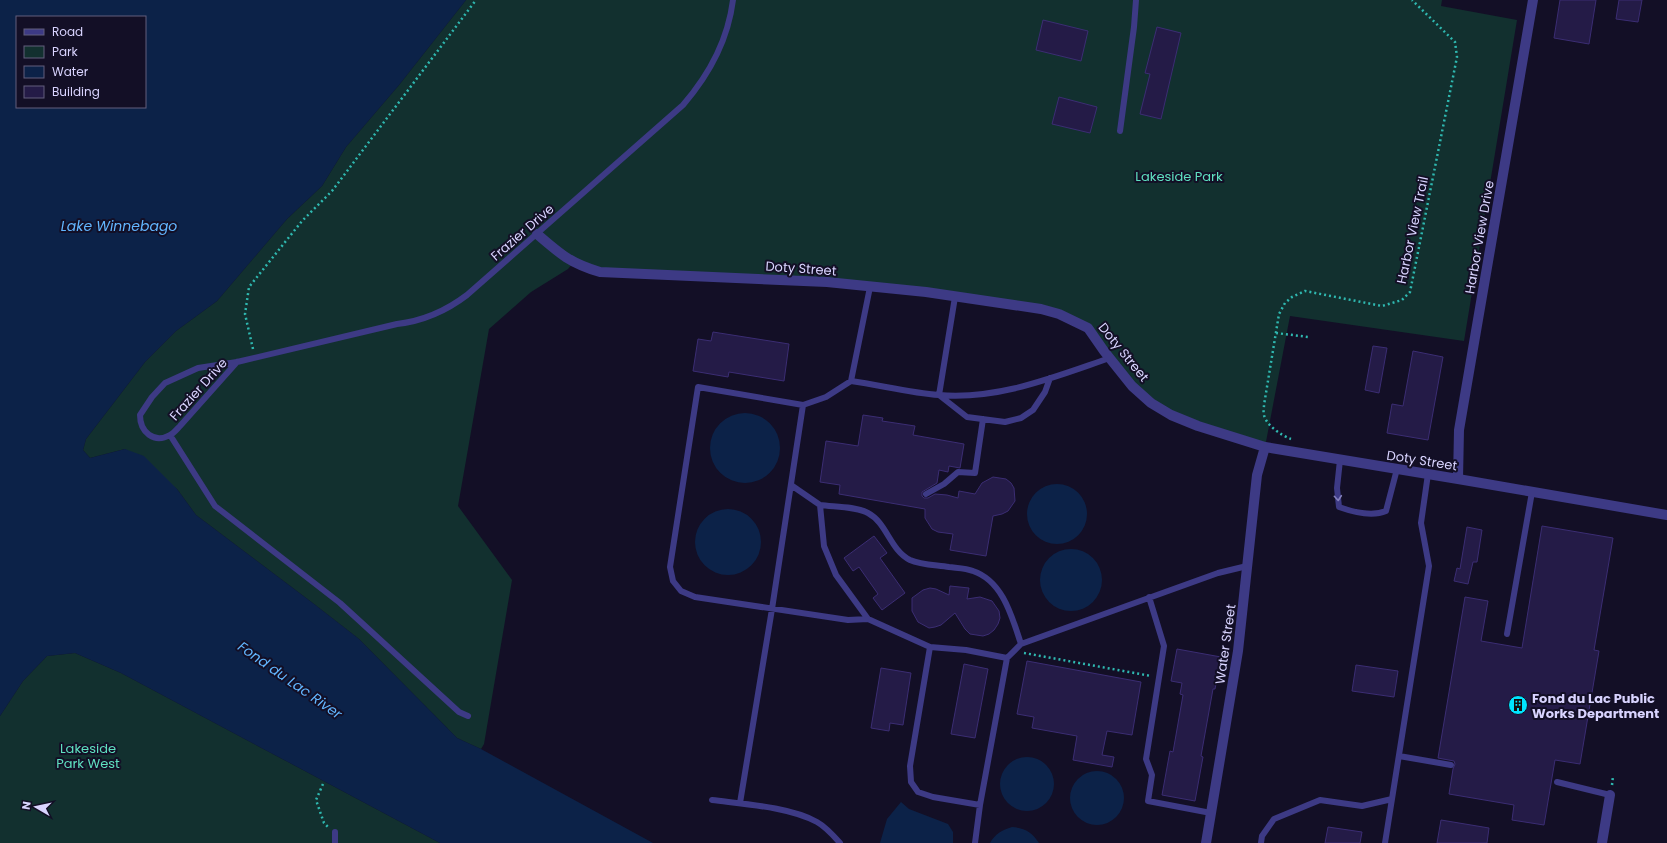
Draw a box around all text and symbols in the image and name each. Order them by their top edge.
legend [16,16,146,108]
text: Road [52,23,83,40]
text: Park [52,43,79,60]
text: Water [52,63,89,80]
text: Building [52,83,100,100]
park label: Lakeside Park [1135,167,1223,186]
street label: Harbor View Trail [1392,175,1433,286]
street label: Harbor View Drive [1460,179,1499,295]
street label: Frazier Drive [487,200,558,265]
water label: Lake Winnebago [61,216,177,236]
street label: Doty Street [765,257,837,280]
street label: Doty Street [1094,319,1154,386]
street label: Frazier Drive [165,354,232,425]
street label: Doty Street [1385,446,1459,475]
one-way arrow [1333,495,1342,501]
street label: Water Street [1210,603,1241,685]
water label: Fond du Lac River [234,637,347,724]
place label: Fond du Lac Public Works Department [1532,689,1659,723]
building icon: Fond du Lac Public Works Department [1507,694,1529,716]
park label: Lakeside Park West [56,739,120,773]
north arrow [16,787,56,827]
text: N [18,800,35,811]

